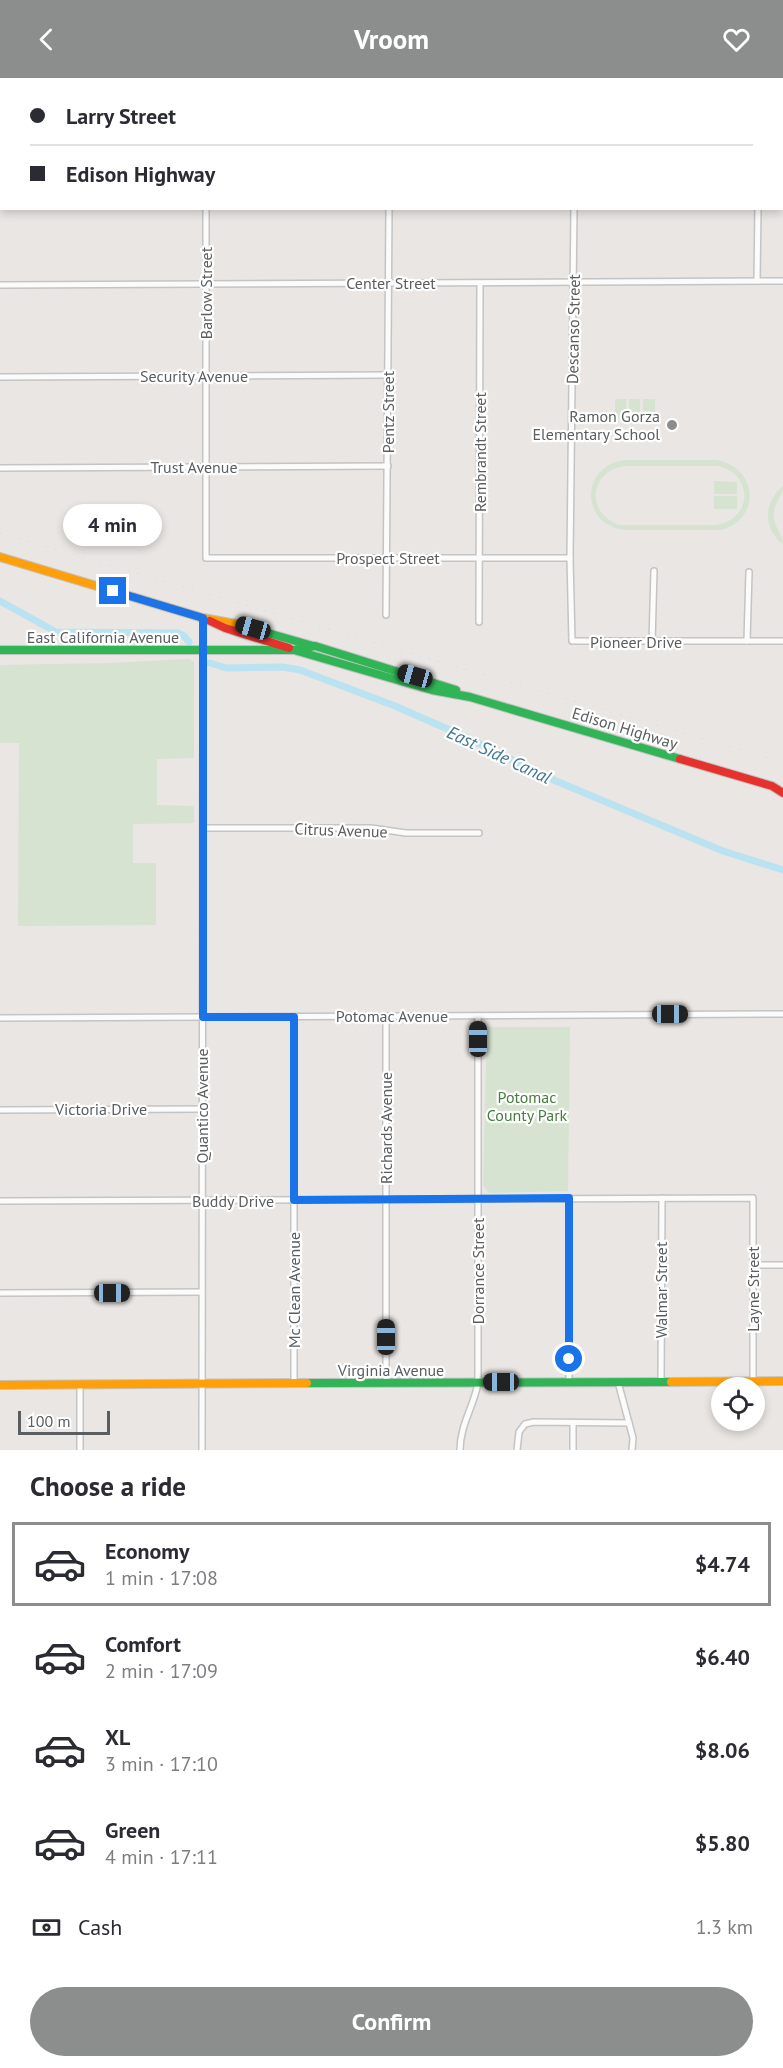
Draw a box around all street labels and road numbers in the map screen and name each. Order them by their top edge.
street label: Barlow Street [196,246,216,339]
street label: Center Street [346,273,436,293]
street label: Descanso Street [562,273,584,384]
street label: Security Avenue [140,366,248,386]
street label: Pentz Street [378,370,398,453]
street label: Rembrandt Street [470,392,490,512]
street label: Trust Avenue [150,457,238,477]
street label: Prospect Street [336,548,440,568]
street label: East California Avenue [27,627,179,647]
street label: Pioneer Drive [590,632,682,652]
street label: Edison Highway [570,702,681,754]
street label: Citrus Avenue [294,818,388,842]
street label: Potomac Avenue [336,1006,448,1026]
street label: Quantico Avenue [192,1048,212,1164]
street label: Richards Avenue [376,1072,396,1184]
street label: Victoria Drive [54,1099,147,1119]
street label: Buddy Drive [192,1191,274,1211]
street label: Dorrance Street [468,1217,488,1324]
street label: Mc Clean Avenue [284,1232,304,1348]
street label: Walmar Street [651,1241,671,1338]
street label: Layne Street [743,1246,763,1332]
street label: Virginia Avenue [337,1360,444,1380]

